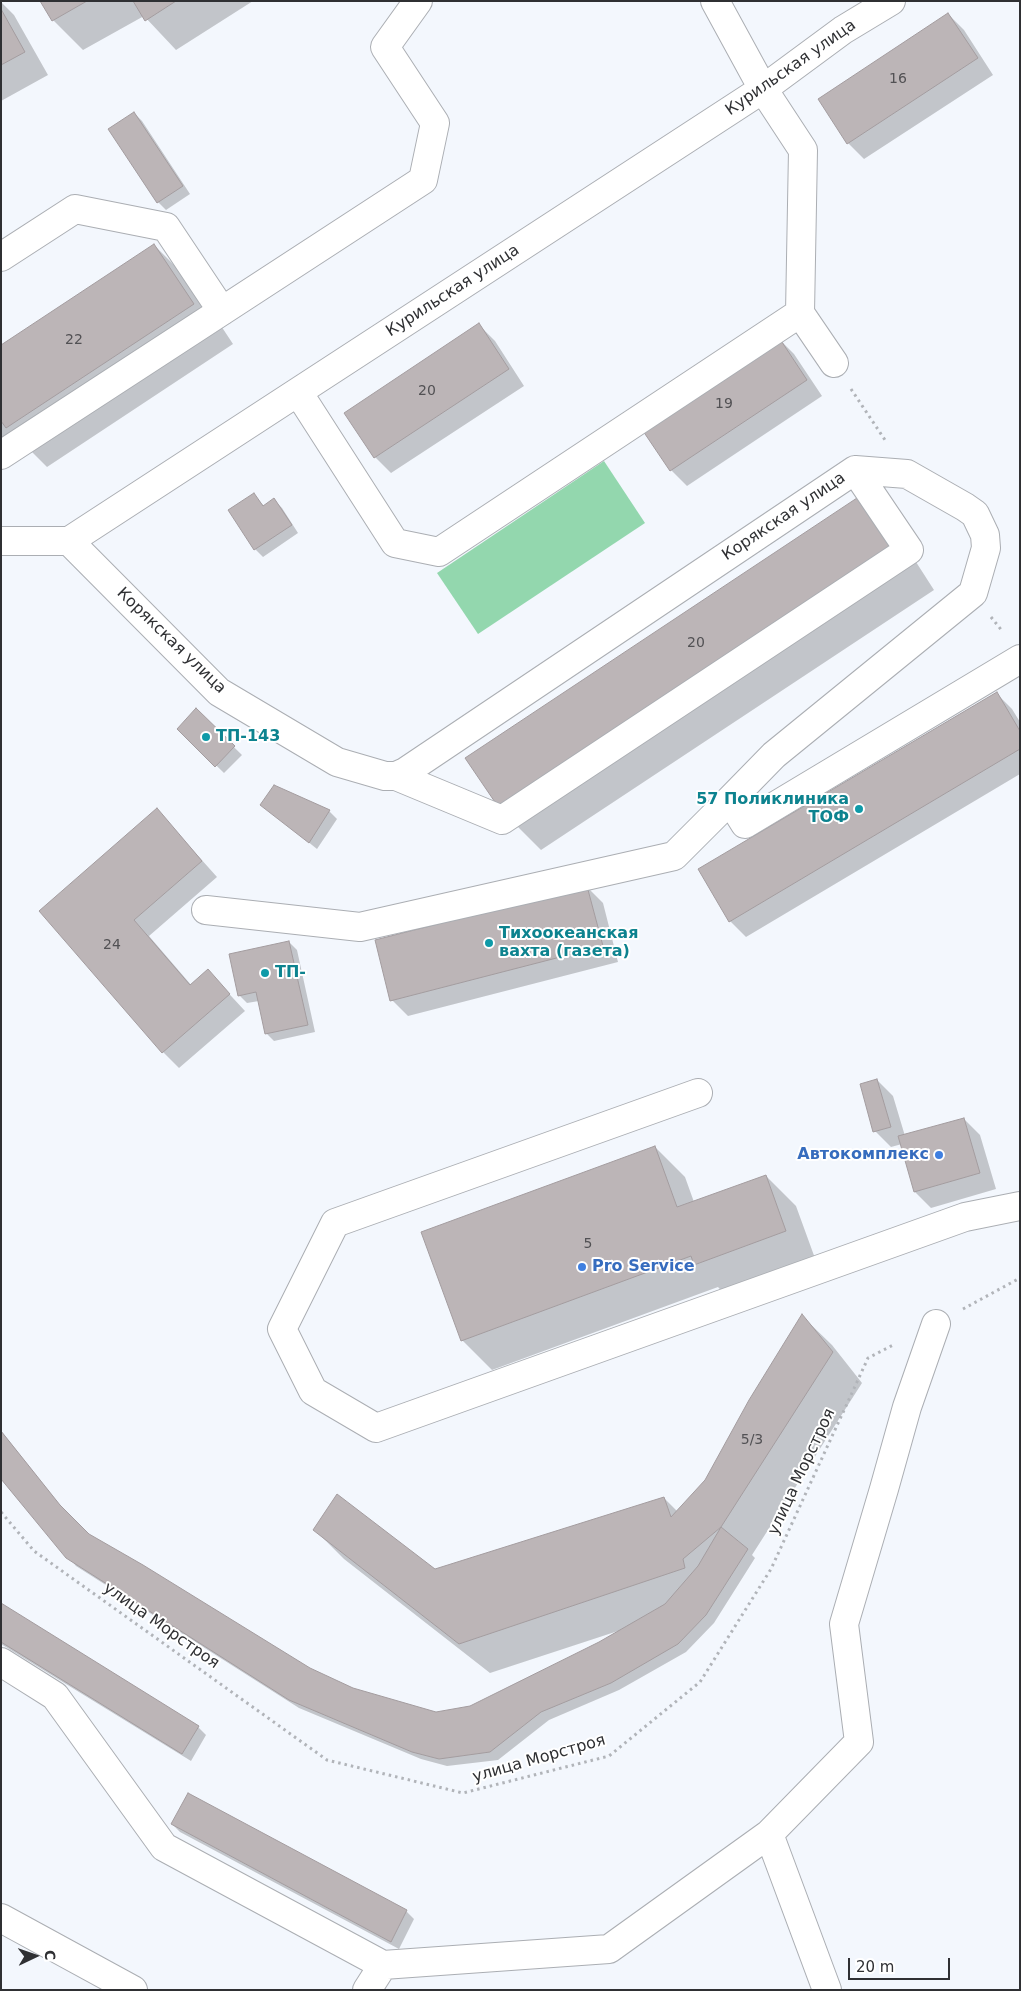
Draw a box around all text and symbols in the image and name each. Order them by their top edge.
street label: Курильская улица [722,16,860,120]
house number: 16 [889,71,907,87]
street label: Курильская улица [383,241,523,341]
house number: 22 [65,332,83,348]
house number: 20 [418,383,436,399]
house number: 19 [715,396,733,412]
street label: Корякская улица [719,469,849,565]
street label: Корякская улица [112,584,230,698]
house number: 20 [687,635,705,651]
place label: ТП-143 [216,727,280,747]
marker: ТП-143 [200,731,212,743]
place label: 57 Поликлиника ТОФ [696,790,849,828]
marker: 57 Поликлиника ТОФ [853,803,865,815]
place label: Тихоокеанская вахта (газета) [499,924,638,962]
house number: 24 [103,937,121,953]
marker: Тихоокеанская вахта (газета) [483,937,495,949]
place label: ТП- [275,963,306,983]
marker: ТП- [259,967,271,979]
place label: Автокомплекс [797,1145,929,1165]
marker: Автокомплекс [933,1149,945,1161]
house number: 5 [584,1236,592,1252]
place label: Pro Service [592,1257,695,1277]
marker: Pro Service [576,1261,588,1273]
street label: улица Морстроя [764,1406,840,1538]
house number: 5/3 [741,1432,763,1448]
street label: улица Морстроя [99,1579,223,1673]
street label: улица Морстроя [470,1731,608,1787]
north arrow [10,1931,60,1981]
scale bar [851,1948,954,1980]
text: С [42,1950,58,1961]
text: 20 m [856,1958,894,1976]

